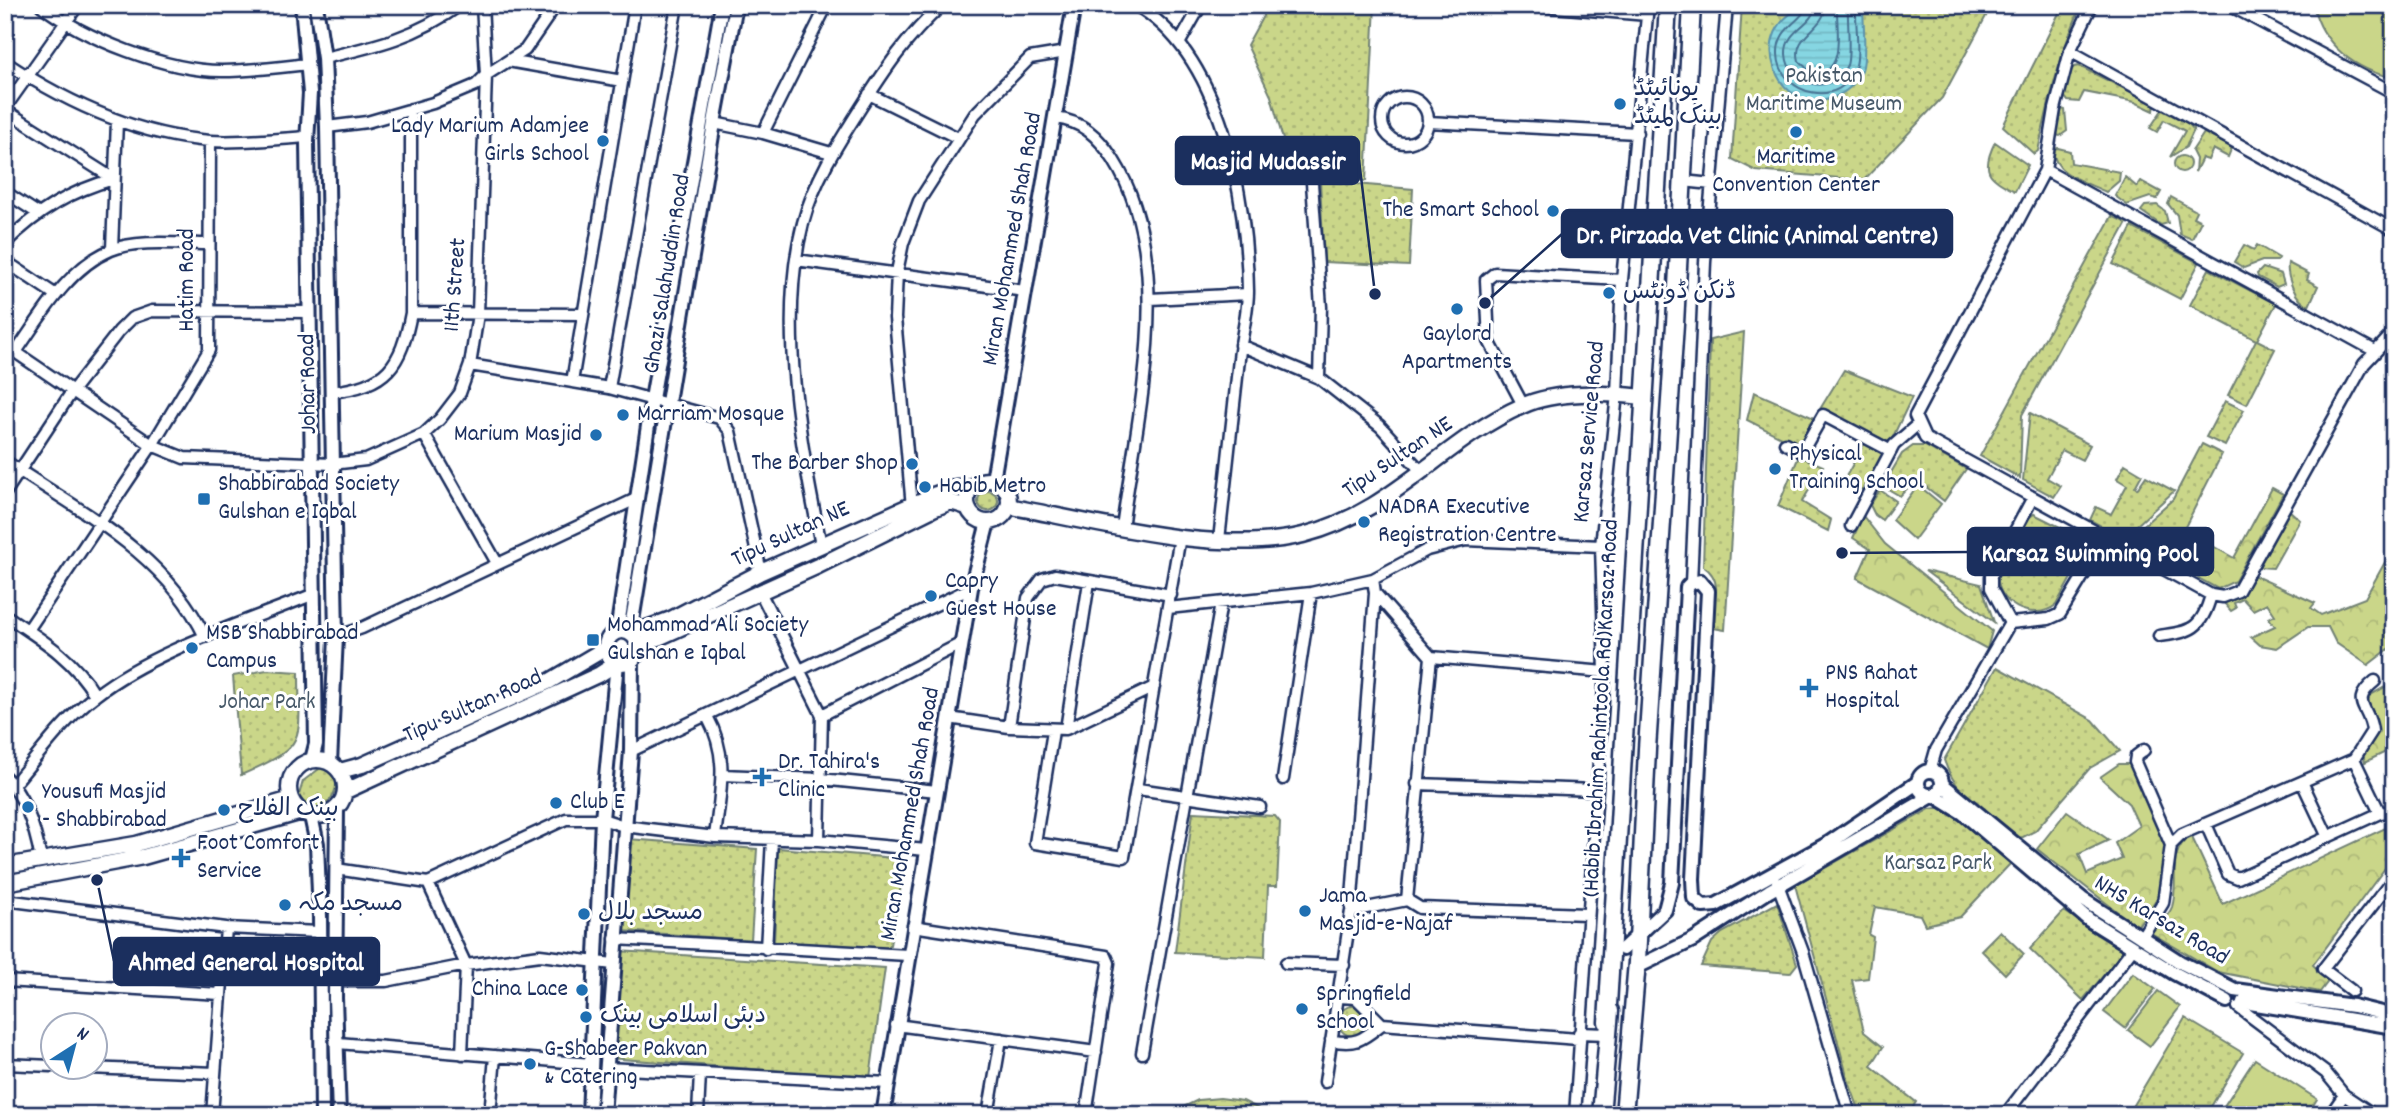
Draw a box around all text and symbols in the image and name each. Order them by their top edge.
park label: Pakistan Maritime Museum [1746,60,1902,122]
place label: یونائیٹڈ بینک لمیٹڈ [1634,73,1722,135]
marker: یونائیٹڈ بینک لمیٹڈ [1612,96,1628,112]
place label: Lady Marium Adamjee Girls School [391,110,589,172]
street label: Miran Mohammed Shah Road [974,110,1052,368]
marker: Maritime Convention Center [1788,124,1804,140]
marker: Lady Marium Adamjee Girls School [595,133,611,149]
callout: Masjid Mudassir [1176,137,1359,184]
place label: Maritime Convention Center [1712,141,1880,203]
text: Masjid Mudassir [1190,145,1346,182]
street label: Ghazi Salahuddin Road [635,172,701,376]
place label: The Smart School [1382,194,1539,228]
marker: The Smart School [1545,203,1561,219]
callout: Dr. Pirzada Vet Clinic (Animal Centre) [1562,210,1952,257]
text: Dr. Pirzada Vet Clinic (Animal Centre) [1576,219,1938,256]
street label: Hatim Road [171,228,205,332]
street label: 11th Street [436,237,476,333]
place label: ڈنکن ڈونٹس [1623,276,1736,310]
marker: ڈنکن ڈونٹس [1601,285,1617,301]
marker: Gaylord Apartments [1449,301,1465,317]
place label: Gaylord Apartments [1402,318,1512,380]
street label: Johar Road [291,333,327,435]
street label: Karsaz Service Road [1565,340,1615,524]
place label: Marriam Mosque [637,398,784,432]
marker: Marriam Mosque [615,407,631,423]
street label: Tipu Sultan NE [1336,408,1460,508]
place label: Marium Masjid [454,418,582,452]
marker: Marium Masjid [588,427,604,443]
place label: Physical Training School [1789,438,1924,500]
place label: The Barber Shop [751,447,898,481]
marker: The Barber Shop [904,456,920,472]
marker: Physical Training School [1767,461,1783,477]
place label: Shabbirabad Society Gulshan e Iqbal [218,468,400,530]
place label: Habib Metro [939,470,1046,504]
marker: Habib Metro [917,479,933,495]
marker: Shabbirabad Society Gulshan e Iqbal [196,491,212,507]
place label: NADRA Executive Registration Centre [1378,491,1557,553]
street label: Tipu Sultan NE [726,493,856,577]
marker: NADRA Executive Registration Centre [1356,514,1372,530]
street label: (Habib Ibrahim Rahintoola Rd)Karsaz Road [1575,518,1629,898]
callout: Karsaz Swimming Pool [1968,528,2213,575]
text: Karsaz Swimming Pool [1982,537,2199,574]
place label: Capry Guest House [945,565,1056,627]
marker: Capry Guest House [923,588,939,604]
place label: Mohammad Ali Society Gulshan e Iqbal [607,609,809,671]
place label: MSB Shabbirabad Campus [206,617,359,679]
marker: Mohammad Ali Society Gulshan e Iqbal [585,632,601,648]
marker: MSB Shabbirabad Campus [184,640,200,656]
place label: PNS Rahat Hospital [1825,657,1918,719]
street label: Tipu Sultan Road [398,661,548,753]
marker: PNS Rahat Hospital [1799,678,1819,698]
street label: Miran Mohammed Shah Road [872,685,950,943]
park label: Johar Park [219,686,315,720]
place label: Dr. Tahira's Clinic [778,746,880,808]
marker: Dr. Tahira's Clinic [752,767,772,787]
place label: Yousufi Masjid - Shabbirabad [42,776,167,838]
place label: Club E [570,786,625,820]
place label: بینک الفلاح [238,793,339,827]
marker: Club E [548,795,564,811]
marker: Yousufi Masjid - Shabbirabad [20,799,36,815]
marker: بینک الفلاح [216,802,232,818]
place label: Foot Comfort Service [197,827,319,889]
park label: Karsaz Park [1884,847,1992,881]
marker: Foot Comfort Service [171,848,191,868]
street label: NHS Karsaz Road [2087,867,2235,975]
place label: Jama Masjid-e-Najaf [1319,880,1453,942]
place label: مسجد مکہ [299,888,403,922]
marker: مسجد مکہ [277,897,293,913]
place label: مسجد بلال [598,897,703,931]
marker: Jama Masjid-e-Najaf [1297,903,1313,919]
marker: مسجد بلال [576,906,592,922]
callout: Ahmed General Hospital [114,938,379,985]
text: Ahmed General Hospital [128,946,365,983]
place label: China Lace [472,973,568,1007]
place label: Springfield School [1316,978,1411,1040]
marker: China Lace [574,982,590,998]
place label: دبئی اسلامی بینک [600,1000,766,1034]
marker: Springfield School [1294,1001,1310,1017]
marker: دبئی اسلامی بینک [578,1009,594,1025]
north arrow [38,1012,108,1082]
text: N [70,1021,94,1049]
place label: G-Shabeer Pakvan & Catering [544,1033,707,1095]
marker: G-Shabeer Pakvan & Catering [522,1056,538,1072]

